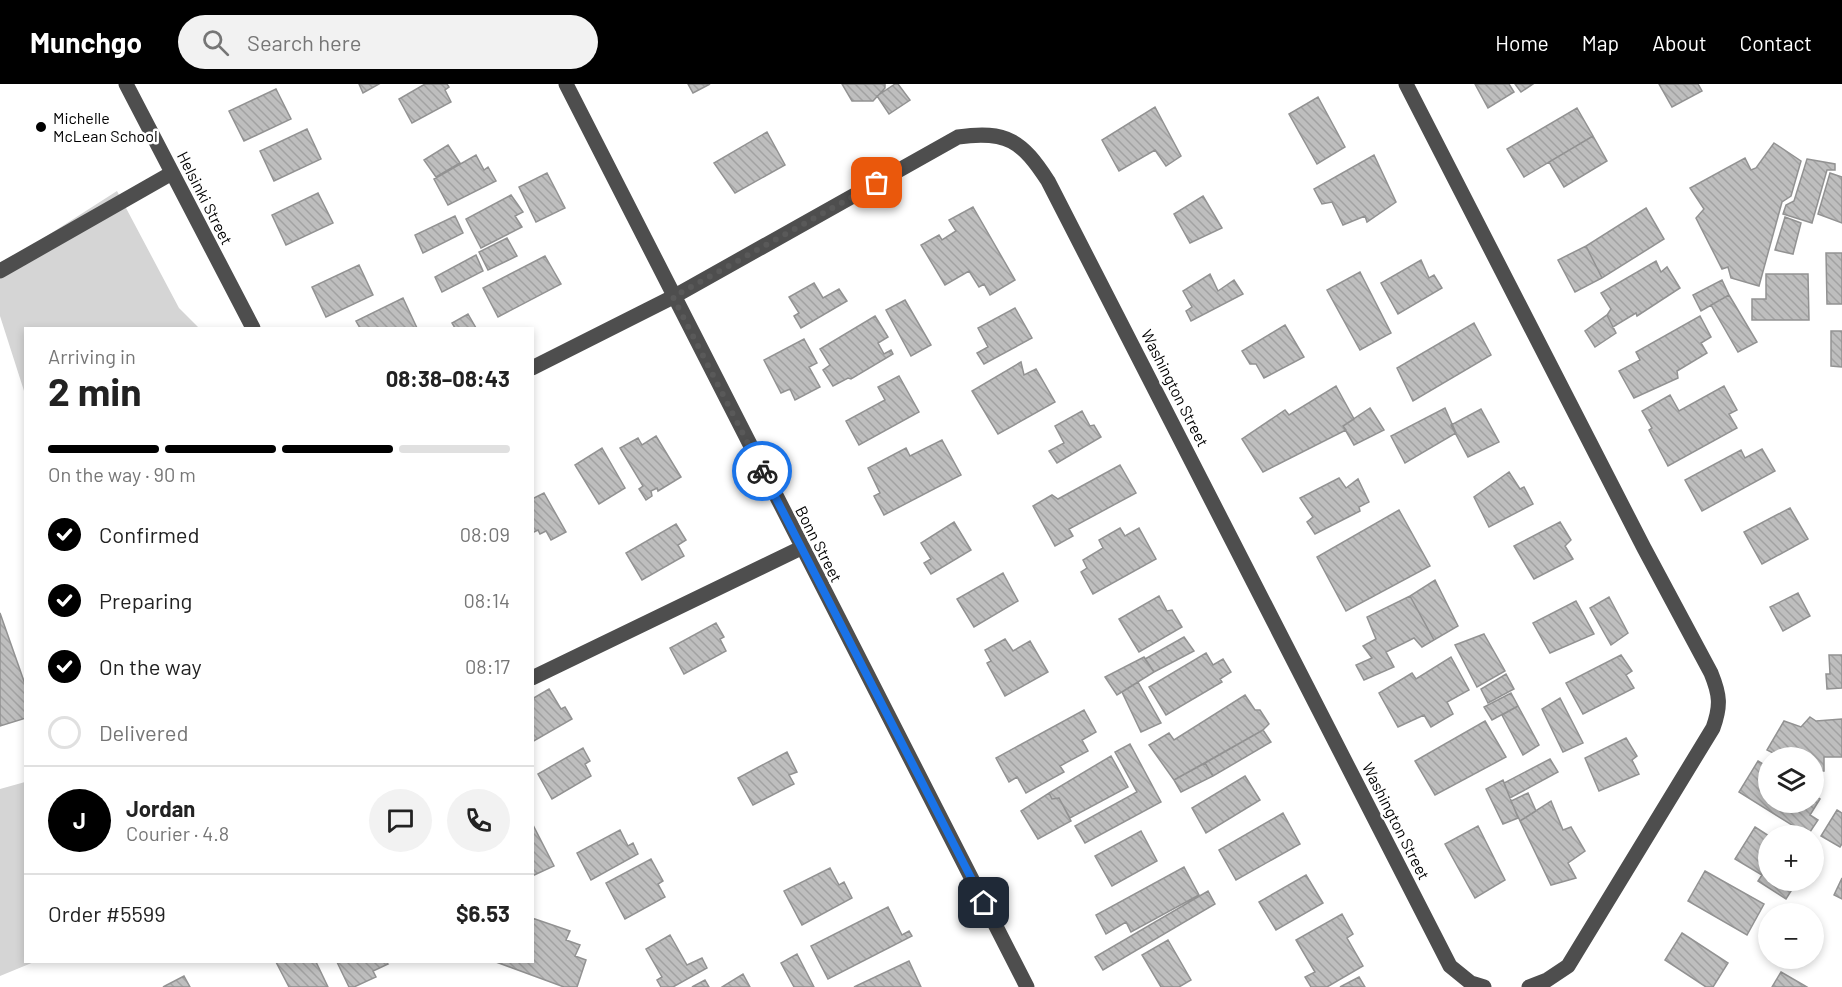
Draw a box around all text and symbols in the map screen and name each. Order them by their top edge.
search box [178,15,598,69]
text: Munchgo [30,25,142,59]
icon: search [199,26,232,59]
text: Search here [247,29,361,55]
text: Home [1495,30,1549,55]
text: Map [1582,30,1619,55]
text: About [1652,30,1707,55]
text: Contact [1740,30,1812,55]
place label: Michelle McLean School [53,108,158,145]
marker: Michelle McLean School [34,120,48,134]
street label: Helsinki Street [174,148,237,248]
pin [851,157,902,208]
icon: bag [860,166,893,199]
street label: Washington Street [1138,326,1213,449]
text: Arriving in [48,344,136,368]
text: 08:38–08:43 [386,365,510,391]
text: 2 min [48,367,141,414]
courier [732,441,792,501]
icon: bike [746,455,779,488]
text: On the way · 90 m [48,462,196,486]
street label: Bonn Street [792,503,847,585]
icon: check [48,518,81,551]
text: Confirmed [99,521,199,547]
text: 08:09 [460,522,510,546]
icon: check [48,584,81,617]
text: Preparing [99,587,192,613]
text: 08:14 [463,588,510,612]
icon: check [48,650,81,683]
text: On the way [99,653,202,679]
text: 08:17 [465,654,510,678]
text: Delivered [99,719,188,745]
map controls [1758,747,1824,969]
button: layers [1758,747,1824,813]
street label: Washington Street [1359,759,1434,882]
button: chat [369,789,432,852]
button: phone [447,789,510,852]
text: Jordan [126,795,195,821]
text: J [73,807,86,833]
text: Courier · 4.8 [126,821,229,845]
button: + [1758,825,1824,891]
pin [958,877,1009,928]
icon: home [967,886,1000,919]
text: Order #5599 [48,900,166,926]
text: $6.53 [456,900,510,926]
button: − [1758,903,1824,969]

